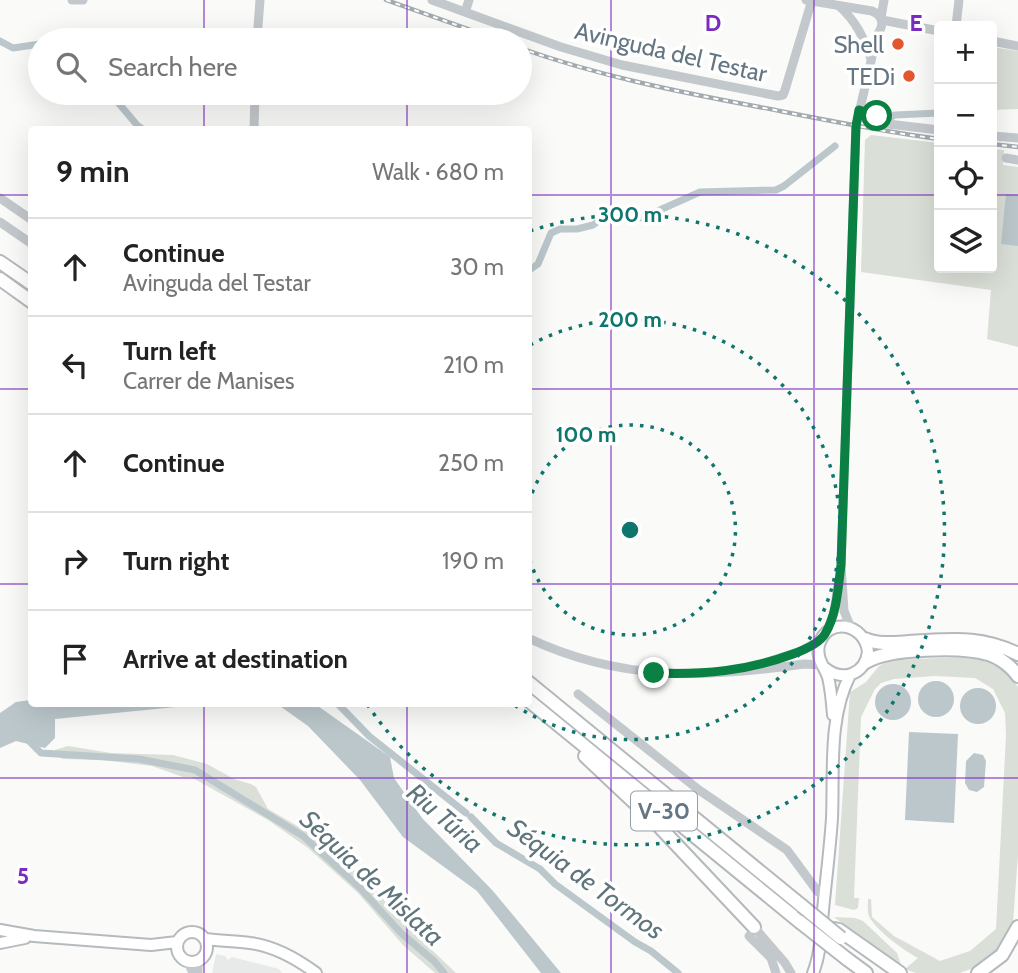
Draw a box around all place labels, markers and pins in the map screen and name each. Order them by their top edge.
place label: Shell [834,30,884,59]
marker: Shell [890,36,906,52]
place label: TEDi [847,62,895,91]
marker: TEDi [901,68,917,84]
centre of rings [618,518,642,542]

